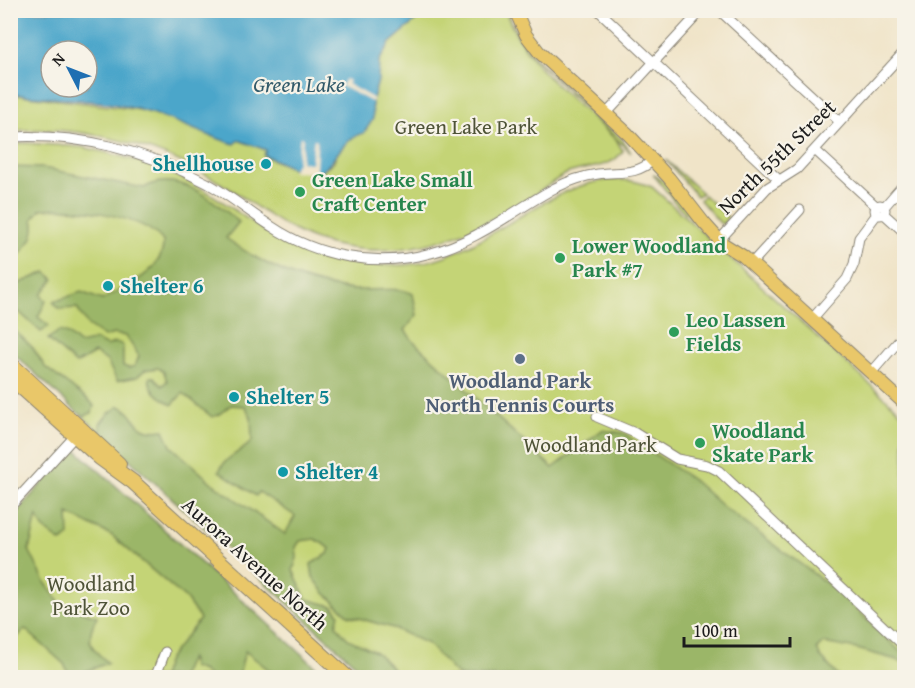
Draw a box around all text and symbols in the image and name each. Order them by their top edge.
north arrow [39,39,99,99]
text: N [45,47,71,71]
water label: Green Lake [253,68,345,100]
street label: North 55th Street [710,92,843,221]
park label: Green Lake Park [395,111,537,142]
place label: Shellhouse [152,148,254,179]
marker: Shellhouse [259,157,273,171]
place label: Green Lake Small Craft Center [312,164,473,219]
marker: Green Lake Small Craft Center [293,185,307,199]
place label: Lower Woodland Park #7 [572,230,726,285]
marker: Lower Woodland Park #7 [553,251,567,265]
place label: Shelter 6 [120,270,204,301]
marker: Shelter 6 [101,279,115,293]
place label: Leo Lassen Fields [686,304,786,359]
marker: Leo Lassen Fields [667,325,681,339]
marker: Woodland Park North Tennis Courts [513,352,527,366]
place label: Woodland Park North Tennis Courts [426,365,614,420]
place label: Shelter 5 [246,381,330,412]
marker: Shelter 5 [227,390,241,404]
place label: Woodland Skate Park [712,415,814,470]
park label: Woodland Park [523,429,657,460]
marker: Woodland Skate Park [693,436,707,450]
place label: Shelter 4 [295,456,379,487]
marker: Shelter 4 [276,465,290,479]
street label: Aurora Avenue North [175,489,336,638]
park label: Woodland Park Zoo [47,568,136,623]
scale bar [684,610,790,648]
text: 100 m [693,617,738,644]

